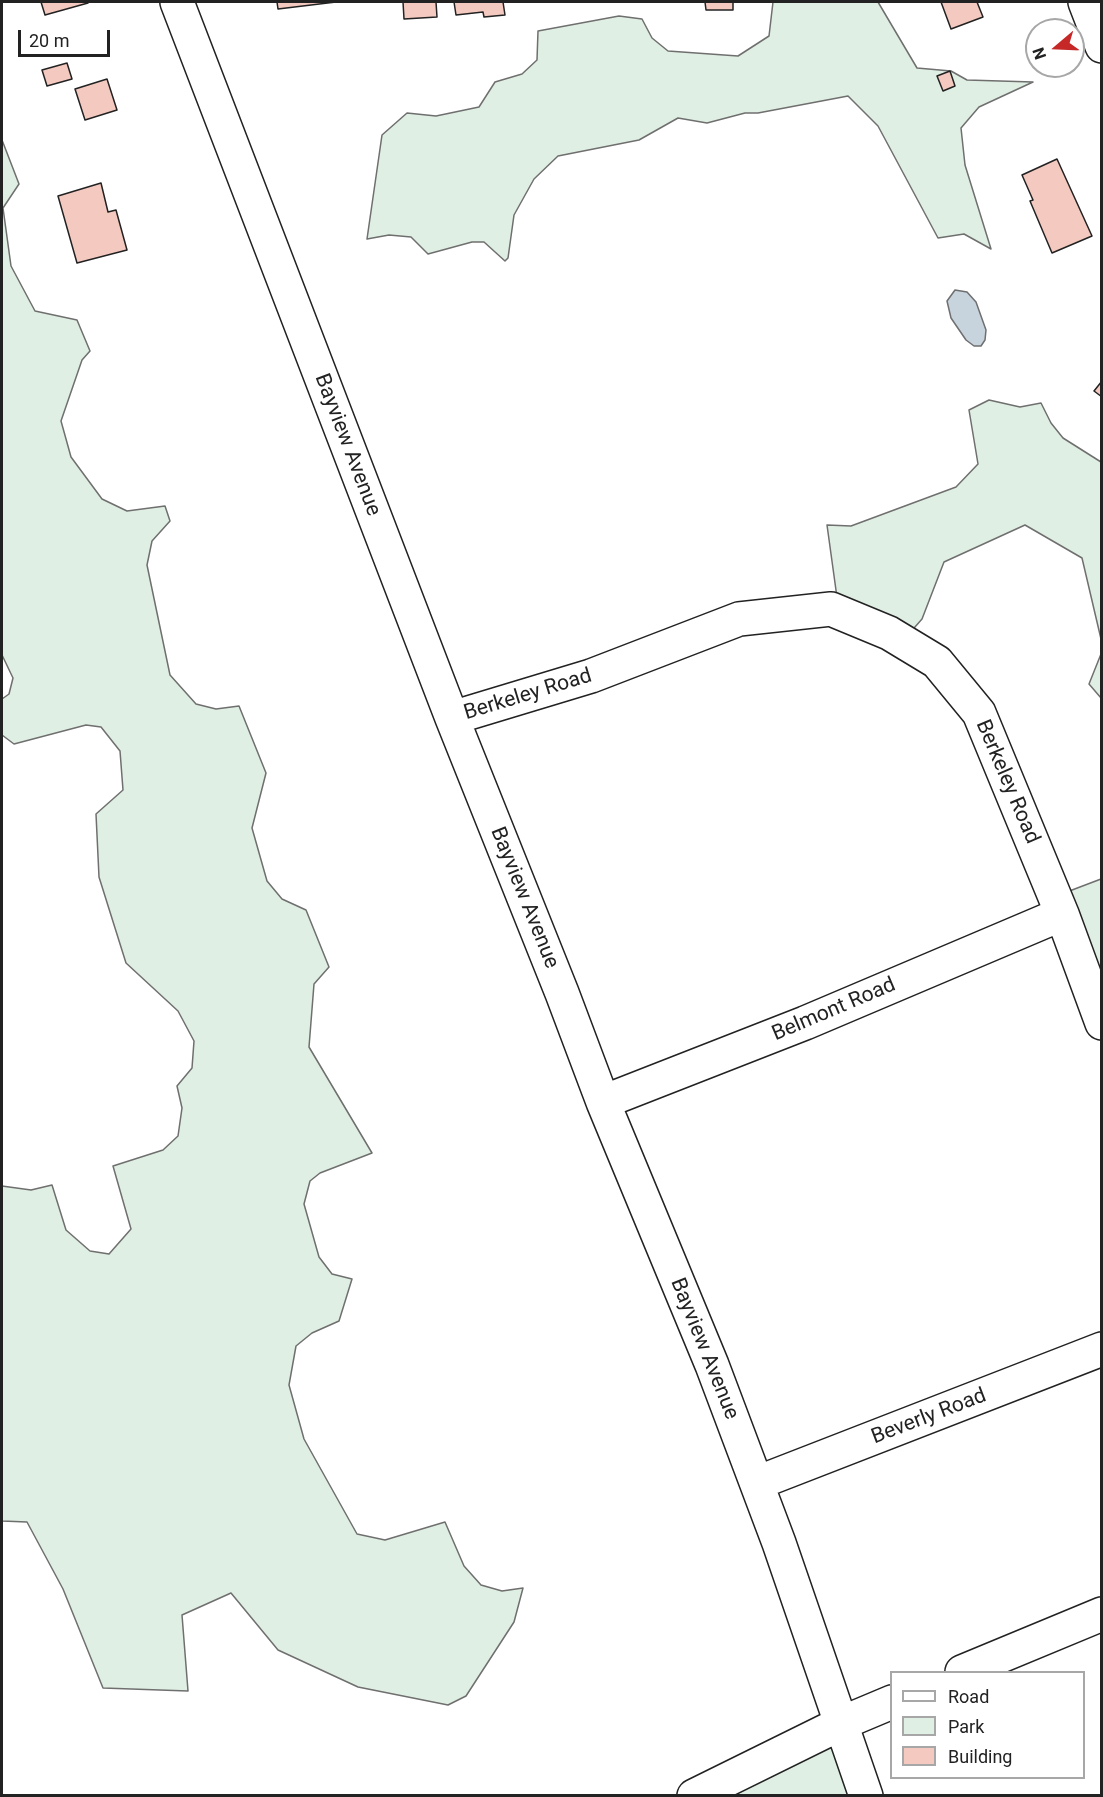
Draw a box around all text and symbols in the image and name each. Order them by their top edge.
scale bar [21,18,112,56]
north arrow [1025,18,1085,78]
text: 20 m [29,30,69,51]
text: N [1029,45,1050,62]
street label: Bayview Avenue [308,370,386,520]
street label: Berkeley Road [461,664,595,726]
street label: Berkeley Road [970,716,1044,848]
street label: Bayview Avenue [484,824,564,972]
street label: Belmont Road [769,973,899,1047]
street label: Bayview Avenue [664,1275,744,1423]
street label: Beverly Road [868,1384,990,1450]
legend [890,1671,1085,1779]
text: Road [948,1686,989,1707]
text: Park [948,1716,984,1737]
text: Building [948,1746,1012,1767]

